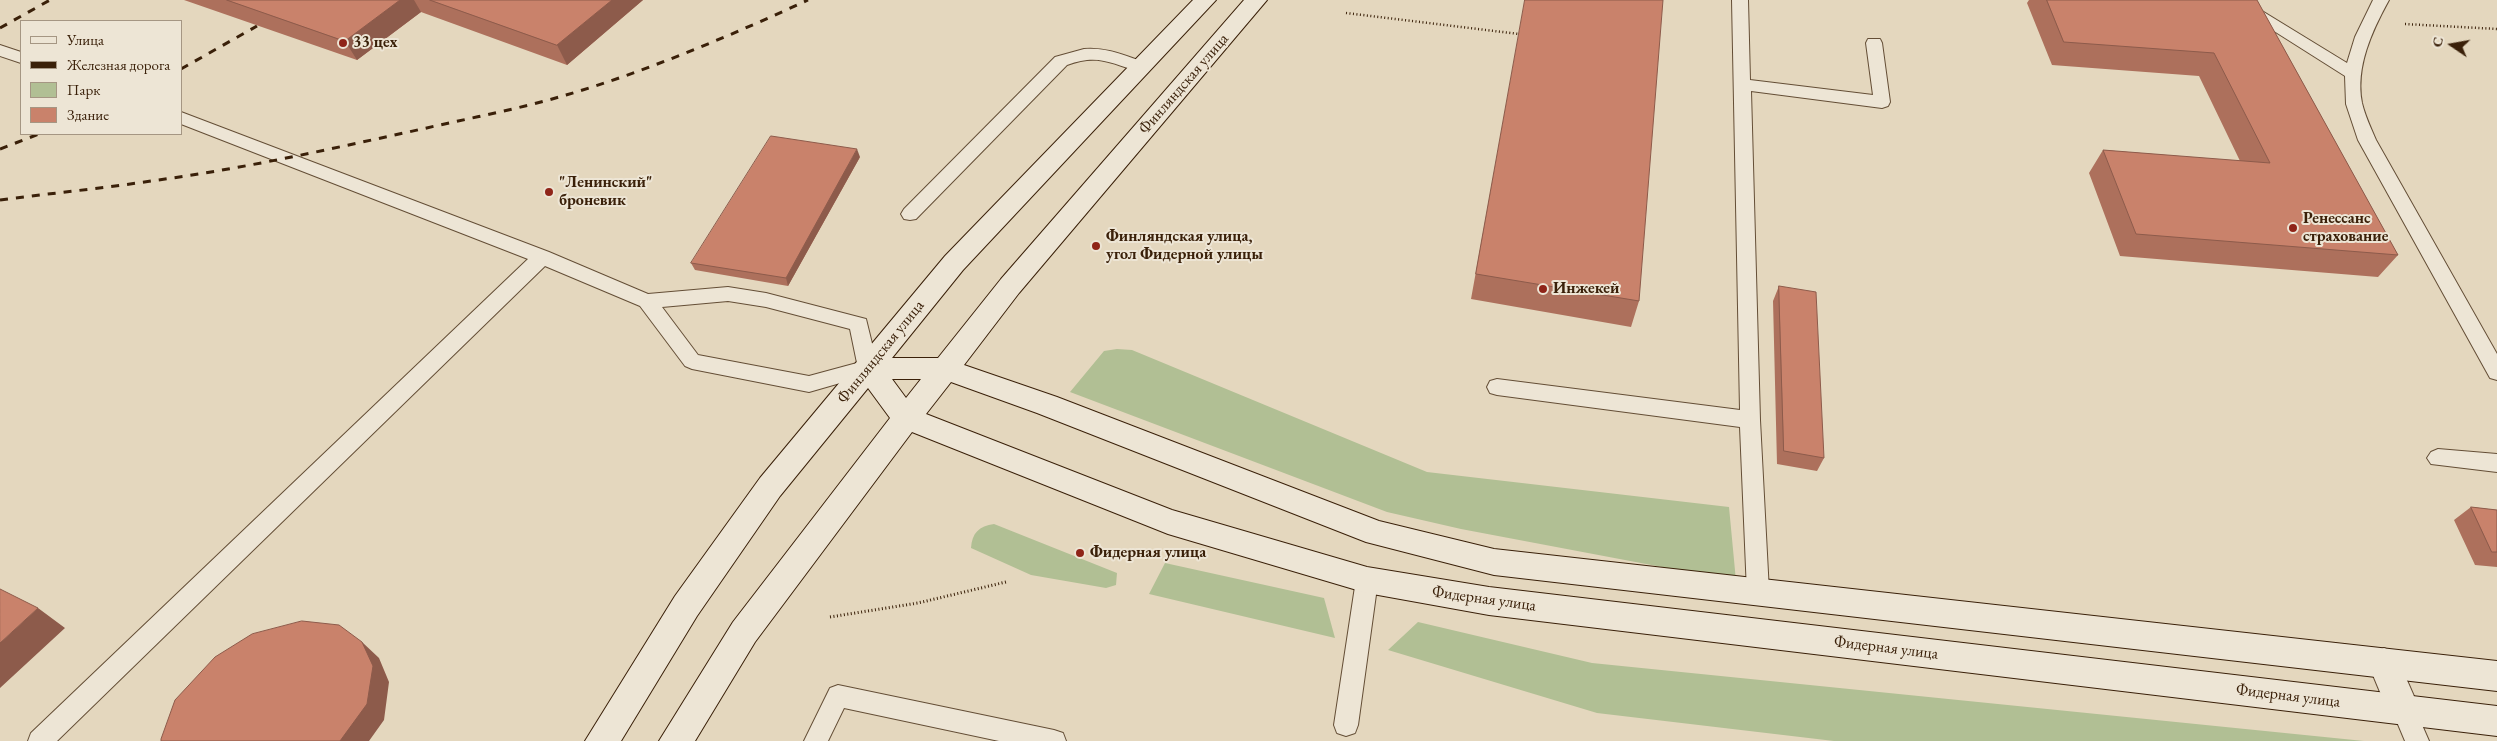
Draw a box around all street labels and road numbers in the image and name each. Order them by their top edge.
street label: Финляндская улица [1135,30,1233,138]
street label: Финляндская улица [834,297,928,407]
street label: Фидерная улица [1431,582,1537,616]
street label: Фидерная улица [1833,632,1939,664]
street label: Фидерная улица [2235,680,2341,712]

